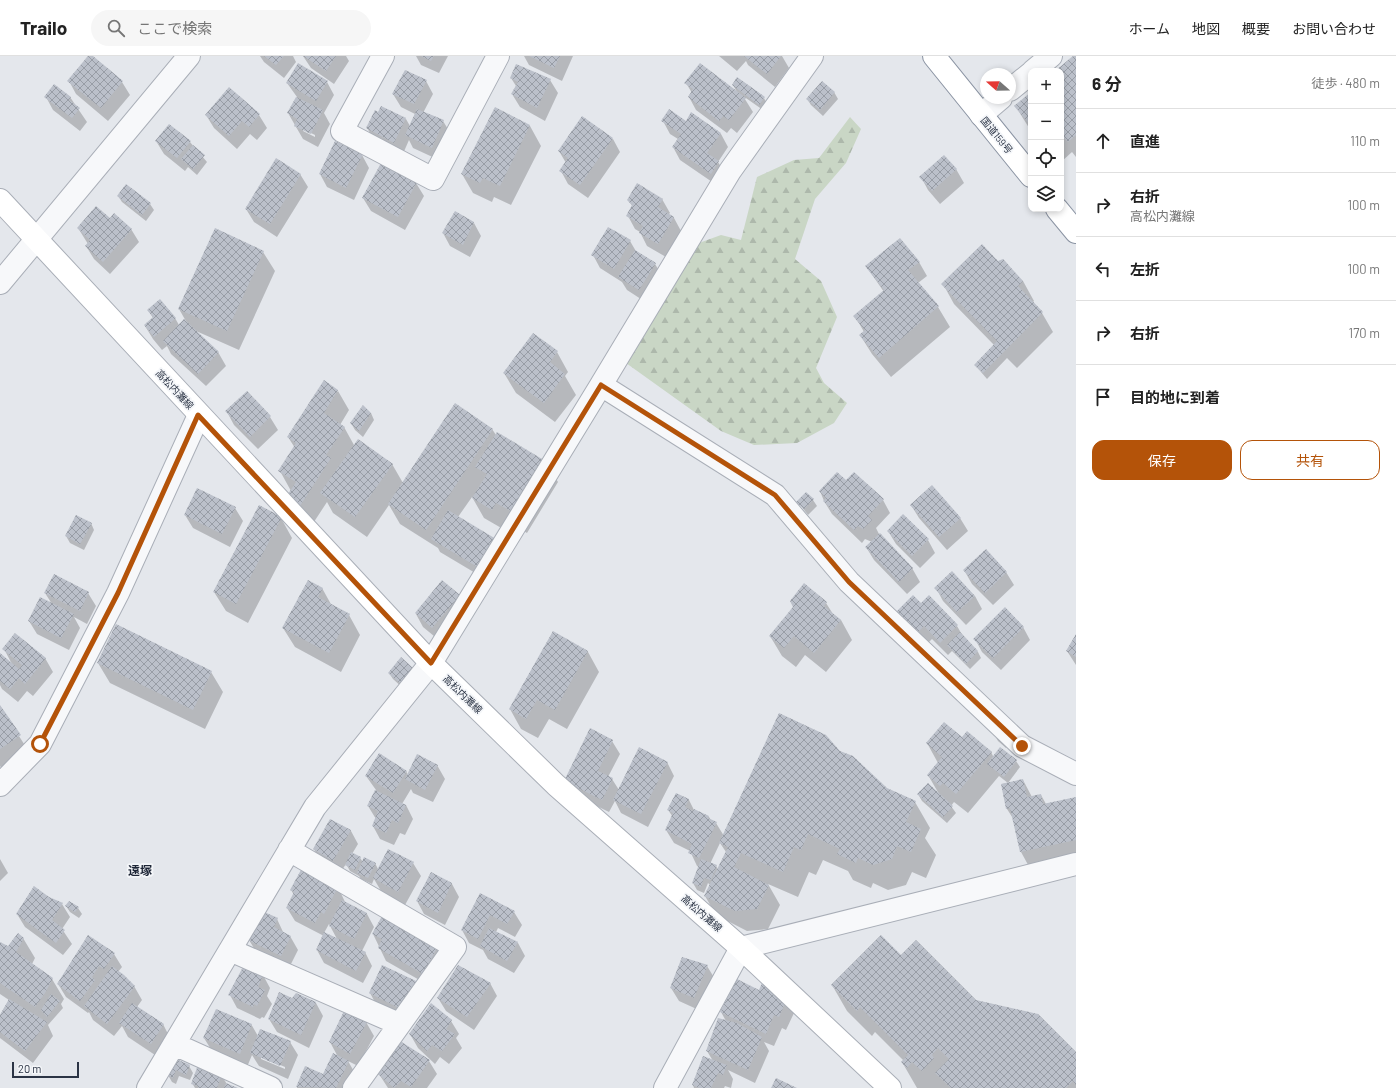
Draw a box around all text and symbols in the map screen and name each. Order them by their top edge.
search box [91,10,371,46]
text: Trailo [20,16,67,39]
icon: search [105,17,127,39]
text: ここで検索 [137,19,212,37]
text: ホーム [1128,20,1170,37]
text: 地図 [1192,20,1220,37]
text: 概要 [1242,20,1270,37]
text: お問い合わせ [1292,20,1376,37]
north arrow [980,68,1016,104]
map controls [1028,68,1064,212]
button: + [1028,68,1064,104]
text: 6 分 [1092,73,1122,93]
text: 徒歩 · 480 m [1311,75,1380,91]
button: − [1028,104,1064,140]
street label: 国道159号 [979,114,1015,156]
icon: ahead [1092,130,1114,152]
text: 直進 [1130,132,1160,150]
text: 110 m [1350,133,1380,149]
button: locate [1028,140,1064,176]
button: layers [1028,176,1064,212]
text: 右折 [1130,187,1160,205]
icon: right [1092,194,1114,216]
text: 100 m [1347,197,1380,213]
text: 高松内灘線 [1130,208,1195,224]
icon: left [1092,258,1114,280]
text: 左折 [1130,260,1160,278]
text: 100 m [1347,261,1380,277]
icon: right [1092,322,1114,344]
text: 右折 [1130,324,1160,342]
text: 170 m [1349,325,1380,341]
street label: 高松内灘線 [154,367,196,411]
icon: arrive [1092,386,1114,408]
text: 目的地に到着 [1130,388,1220,406]
button: 保存 [1092,440,1232,480]
button: 共有 [1240,440,1380,480]
street label: 高松内灘線 [441,672,485,716]
route start [31,735,49,753]
route end [1013,737,1031,755]
district label: 遠塚 [128,863,152,877]
street label: 高松内灘線 [679,892,725,934]
scale bar [12,1060,79,1079]
text: 20 m [18,1062,41,1075]

